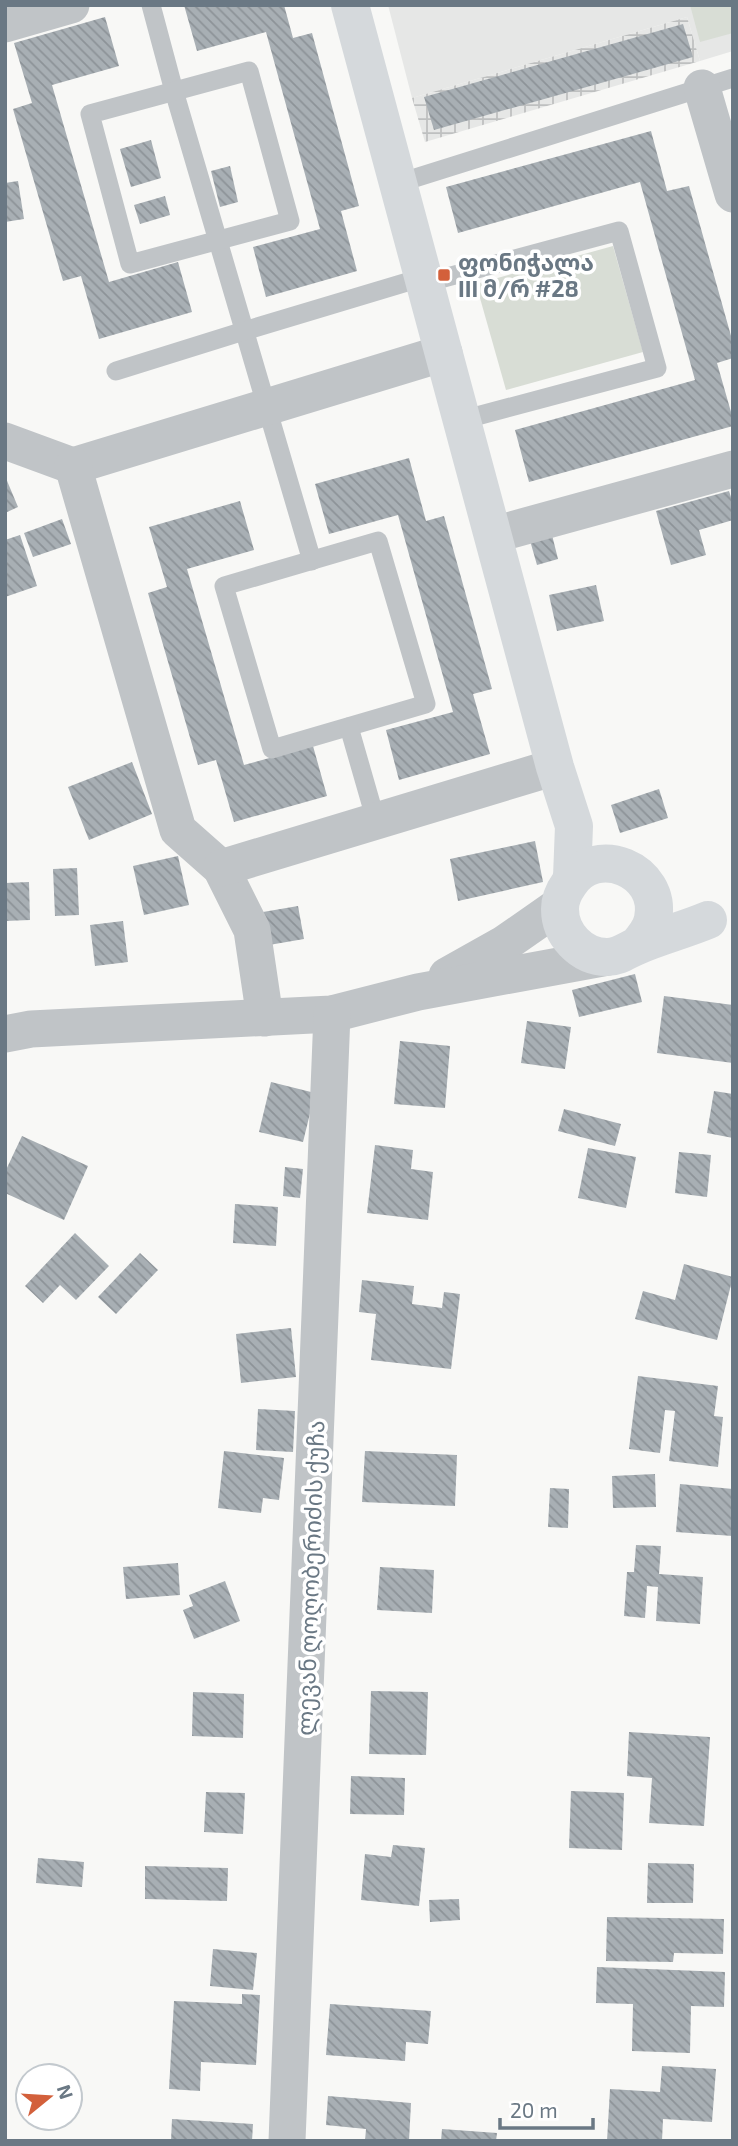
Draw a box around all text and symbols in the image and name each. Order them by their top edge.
place label: ფონიჭალა III მ/რ #28 [458,248,594,302]
marker: ფონიჭალა III მ/რ #28 [436,267,452,283]
street label: ლევან ღოღობერიძის ქუჩა [291,1420,330,1736]
north arrow [14,2062,84,2132]
text: N [53,2082,79,2102]
scale bar [500,2086,593,2130]
text: 20 m [510,2097,558,2122]

